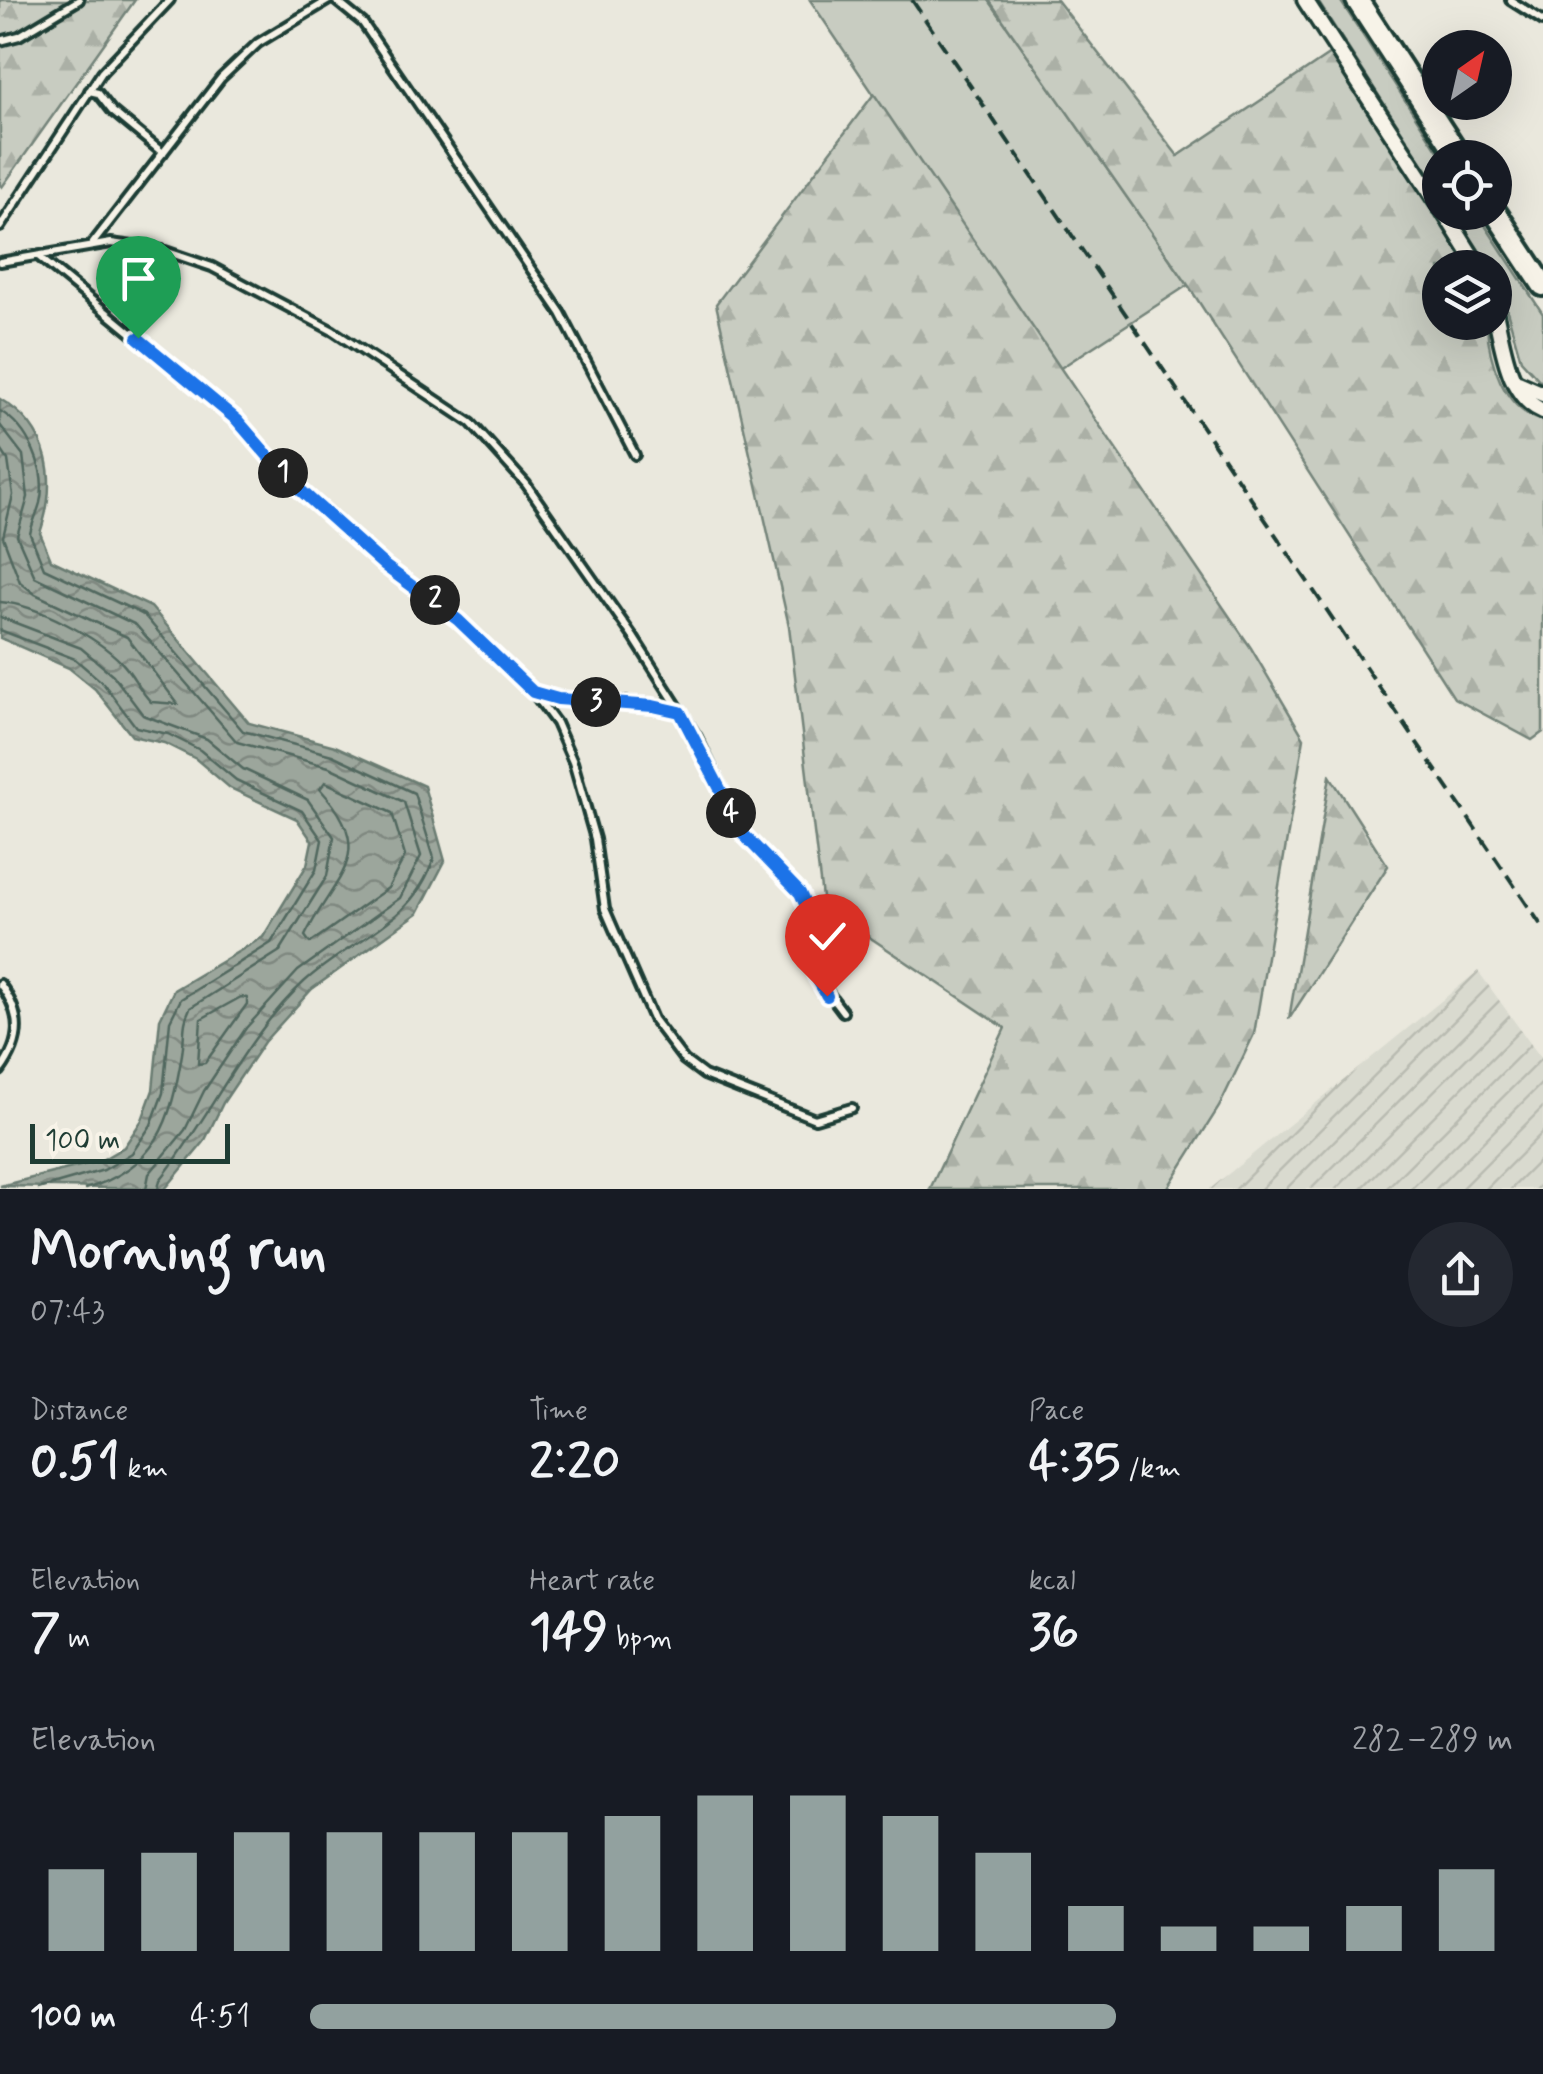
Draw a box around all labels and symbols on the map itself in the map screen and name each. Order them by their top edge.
north arrow [1422,30,1512,120]
pin [96,236,181,339]
pin: 1 [258,448,308,498]
pin: 2 [410,575,460,625]
pin: 3 [571,677,621,727]
pin: 4 [706,788,756,838]
pin [785,894,870,997]
scale bar [30,1119,230,1164]

